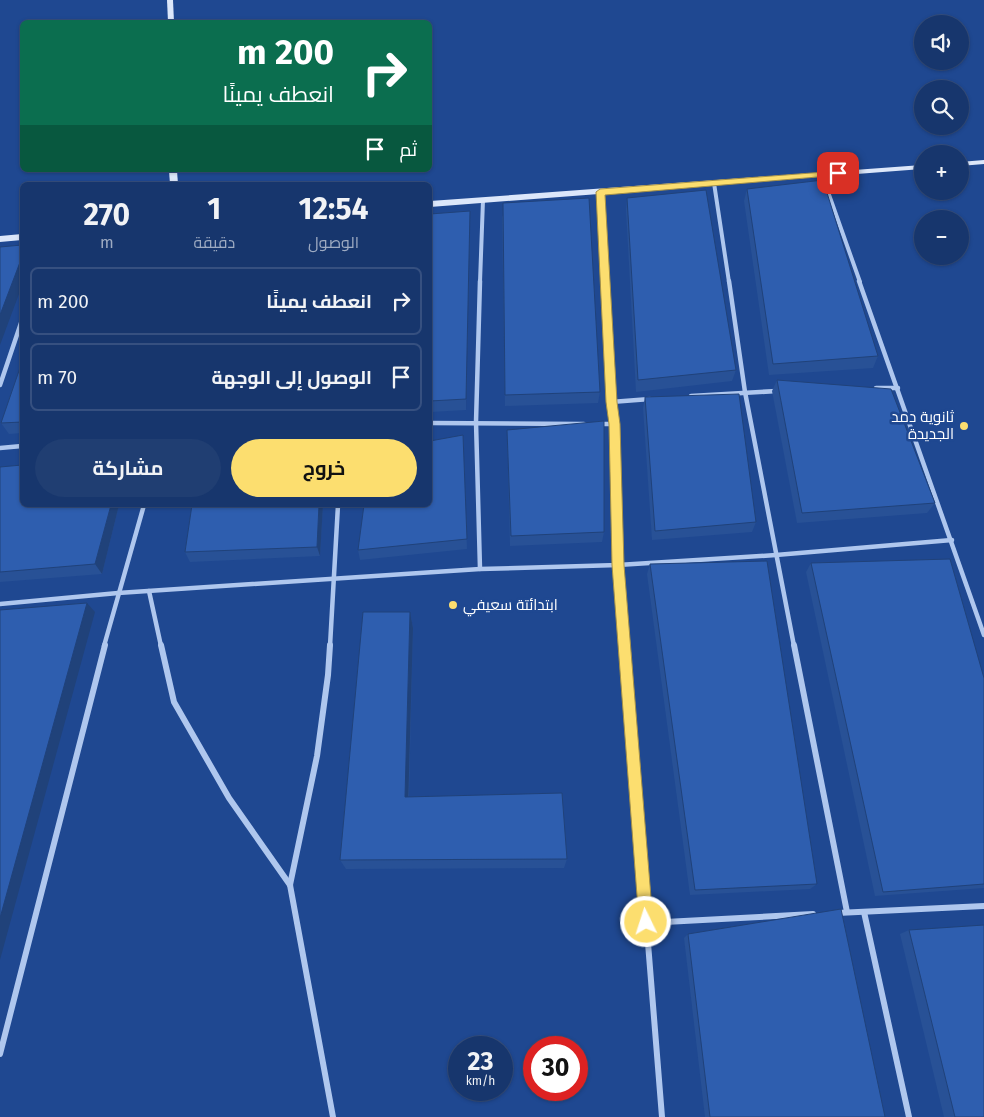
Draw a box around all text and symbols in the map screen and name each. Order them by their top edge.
map controls [914,15,969,265]
button: sound [914,15,969,70]
text: 200 m [237,31,334,73]
icon: right [352,40,417,105]
button: search [914,80,969,135]
text: انعطف يمينًا [223,81,334,108]
icon: arrive [361,135,389,163]
text: ثم [399,138,417,161]
button: + [914,145,969,200]
pin [817,152,859,194]
icon: arrive [824,159,852,187]
text: 1 [207,191,221,227]
text: 12:54 [299,191,369,227]
text: 270 [84,197,130,233]
button: − [914,210,969,265]
text: m [100,233,114,252]
text: دقيقة [194,233,235,252]
text: الوصول [308,233,359,252]
icon: right [387,287,415,315]
text: 200 m [37,290,89,313]
text: انعطف يمينًا [266,290,372,313]
icon: arrive [387,363,415,391]
text: 70 m [37,366,77,389]
text: الوصول إلى الوجهة [212,366,372,389]
place label: ثانوية دمد الجديدة [891,408,954,443]
marker: ثانوية دمد الجديدة [958,420,970,432]
button: مشاركة [35,439,221,497]
button: خروج [231,439,417,497]
place label: ابتدائتة سعيفي [463,596,558,617]
marker: ابتدائتة سعيفي [447,599,459,611]
position arrow [619,895,671,947]
speed limit sign: 30 [523,1036,588,1101]
text: 23 [468,1047,493,1077]
text: km/h [466,1074,495,1088]

